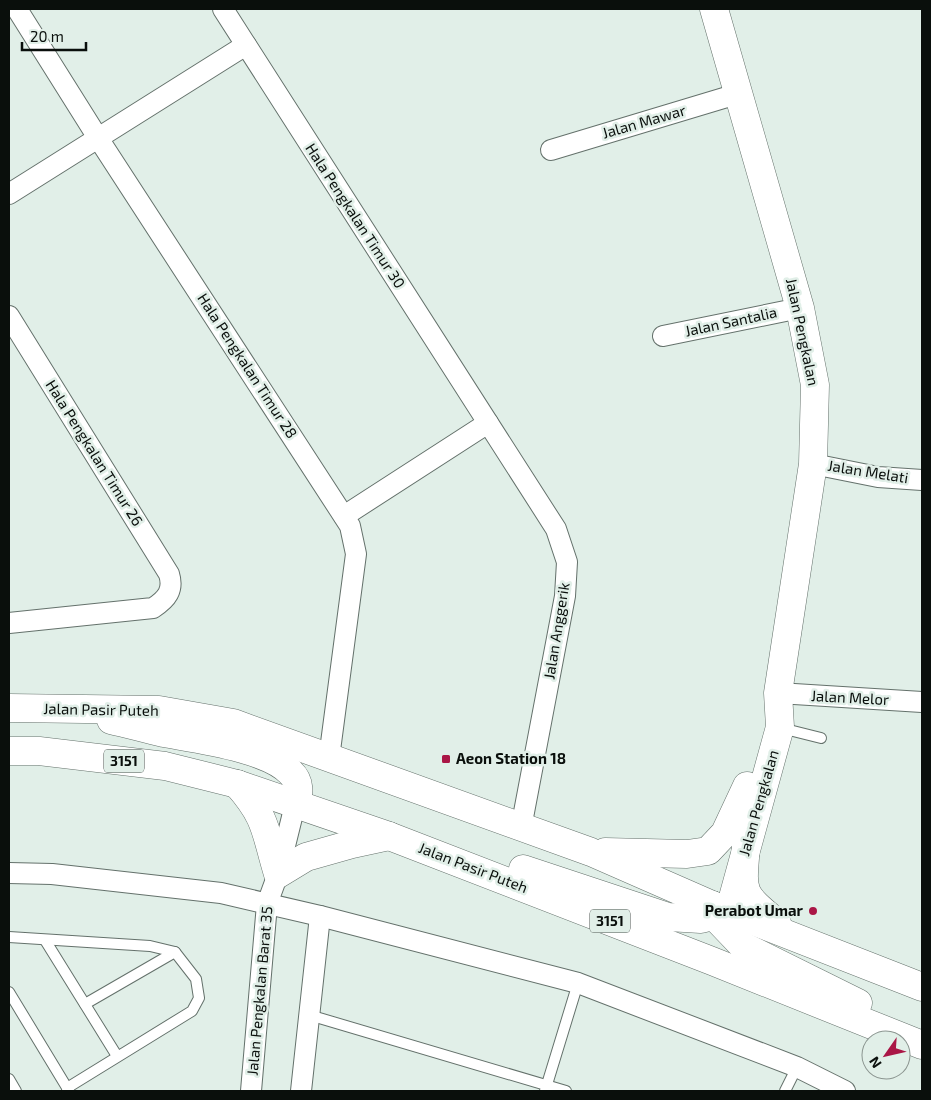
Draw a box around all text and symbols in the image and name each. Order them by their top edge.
scale bar [22,20,86,52]
text: 20 m [30,27,64,45]
street label: Jalan Mawar [600,101,688,142]
street label: Hala Pengkalan Timur 30 [302,140,409,291]
street label: Jalan Pengkalan [783,276,823,387]
street label: Hala Pengkalan Timur 28 [194,290,301,441]
street label: Jalan Santalia [683,302,779,340]
street label: Hala Pengkalan Timur 26 [43,376,147,529]
street label: Jalan Melati [827,456,910,486]
street label: Jalan Anggerik [539,581,573,681]
street label: Jalan Melor [810,686,890,708]
street label: Jalan Pasir Puteh [43,699,159,719]
street label: Jalan Pengkalan [734,748,782,858]
road number: 3151 [104,749,144,772]
place label: Aeon Station 18 [456,749,566,767]
marker: Aeon Station 18 [440,753,452,765]
street label: Jalan Pasir Puteh [416,838,530,896]
place label: Perabot Umar [705,901,804,919]
marker: Perabot Umar [807,905,819,917]
street label: Jalan Pengkalan Barat 35 [243,906,275,1076]
road number: 3151 [590,909,630,932]
north arrow [861,1030,911,1080]
text: N [865,1054,885,1071]

